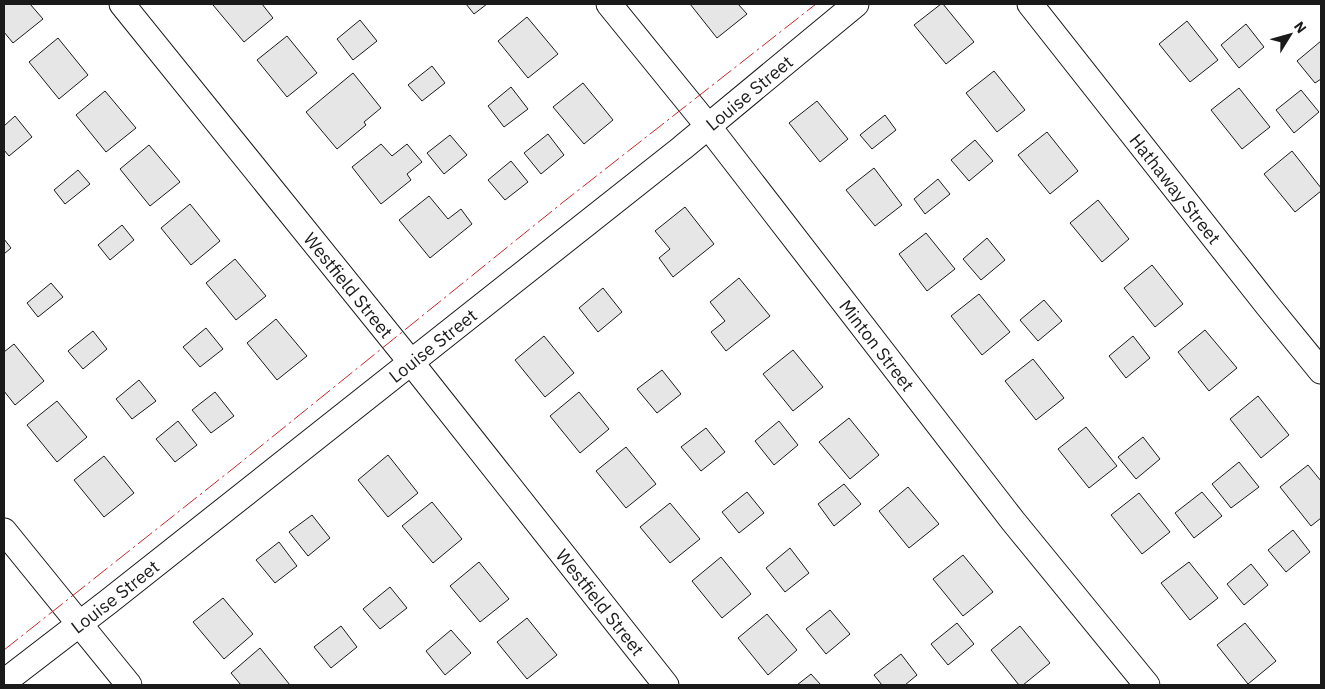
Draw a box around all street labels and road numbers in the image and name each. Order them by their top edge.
street label: Louise Street [701,50,797,135]
street label: Hathaway Street [1125,129,1226,248]
street label: Westfield Street [299,227,398,343]
street label: Minton Street [835,295,920,396]
street label: Louise Street [384,303,481,387]
street label: Westfield Street [551,544,650,660]
street label: Louise Street [66,555,164,638]

